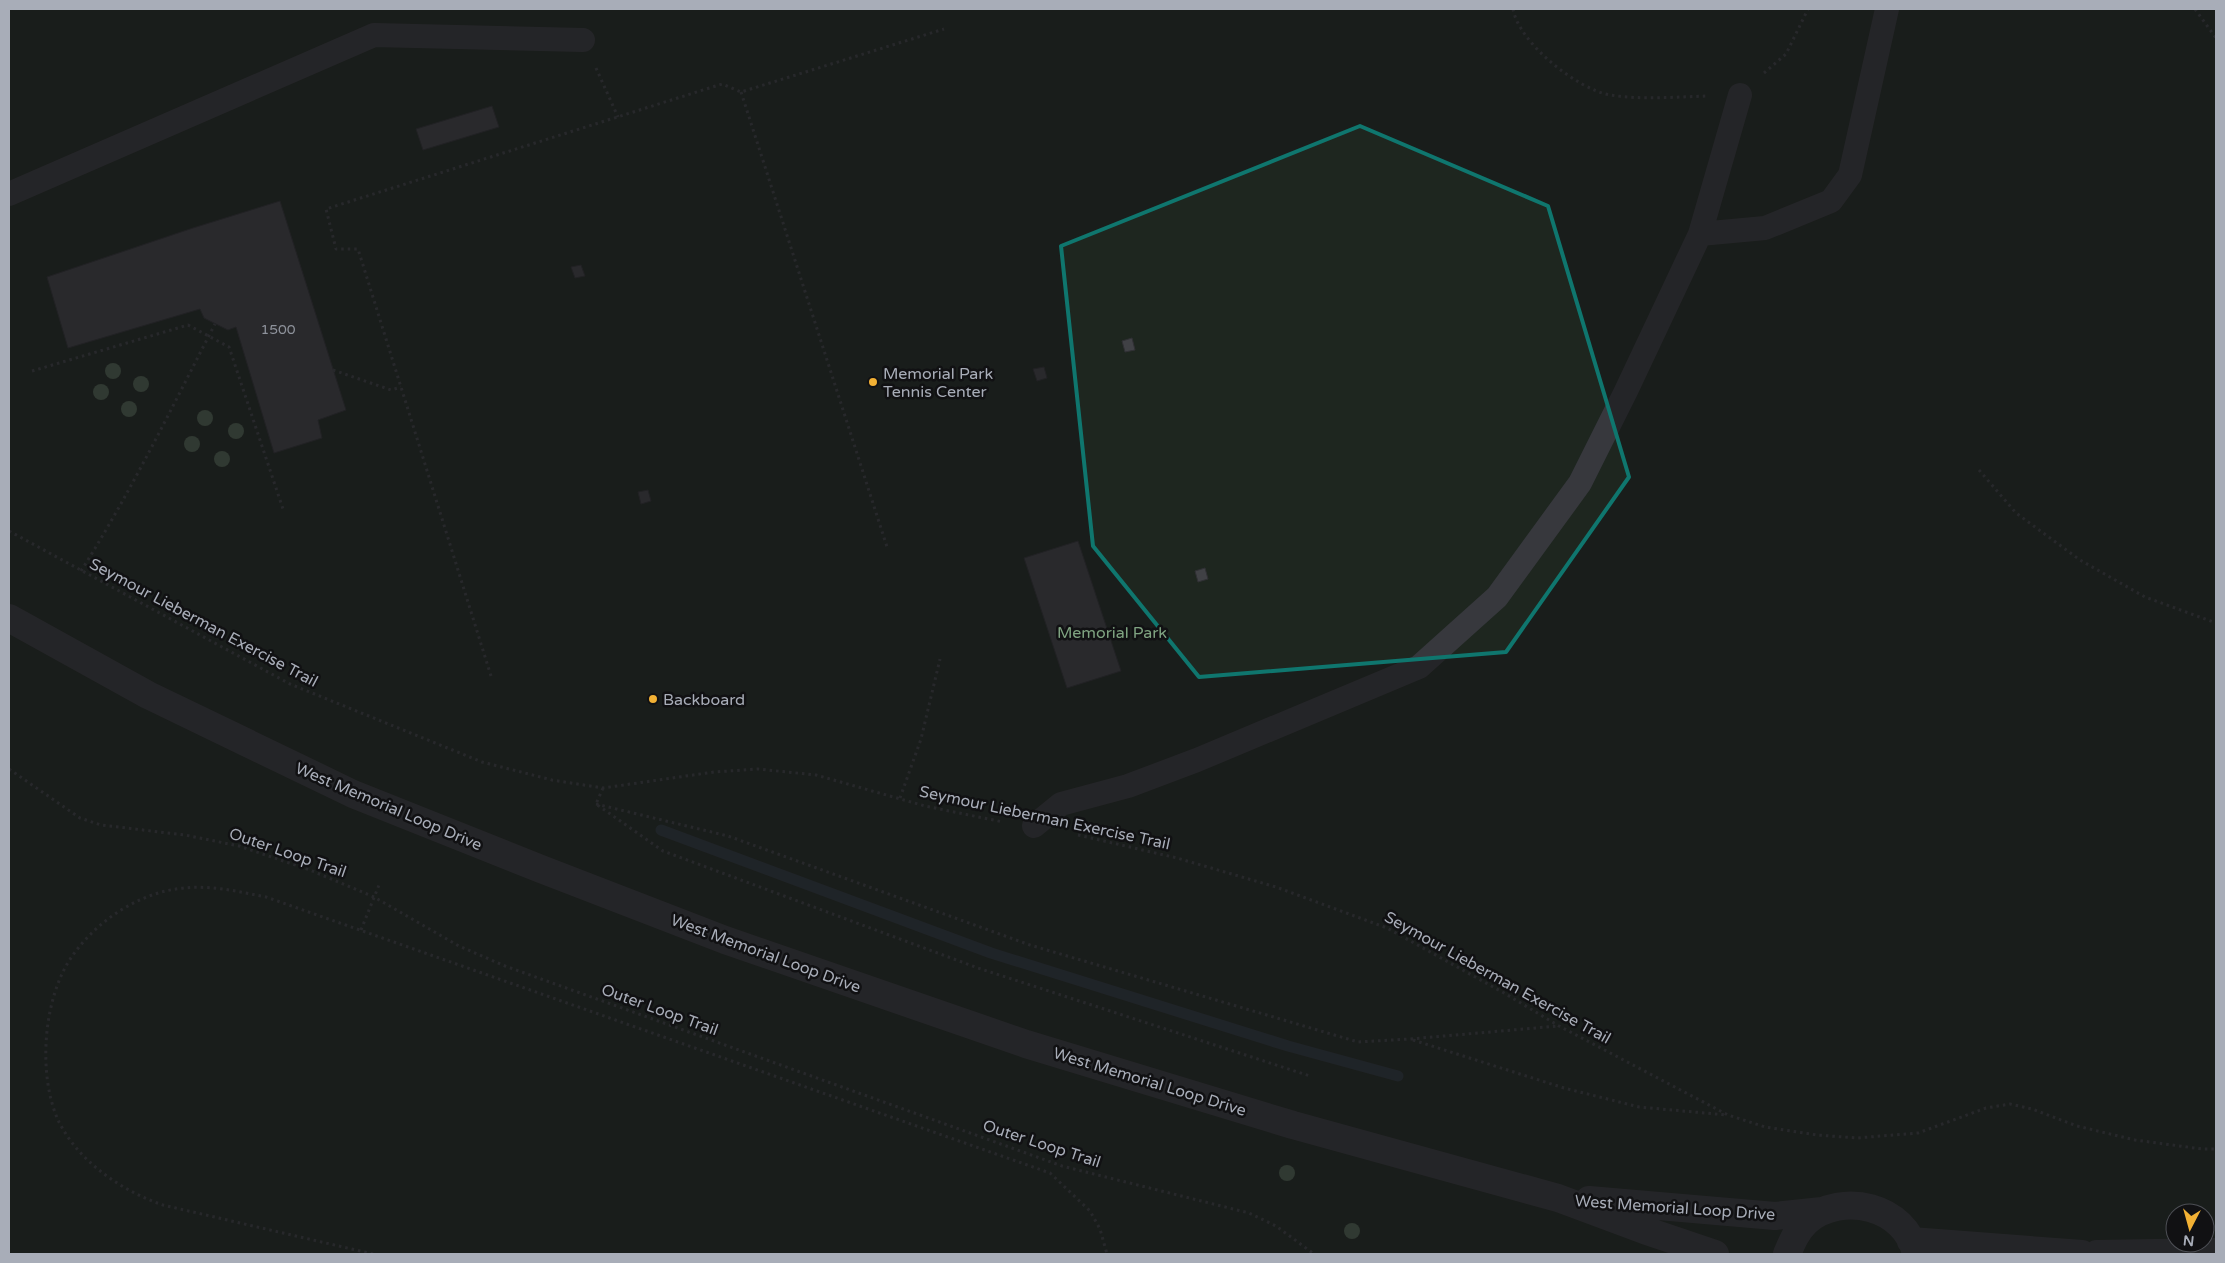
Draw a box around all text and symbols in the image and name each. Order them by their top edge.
house number: 1500 [260,321,296,338]
place label: Memorial Park Tennis Center [883,364,993,402]
marker: Memorial Park Tennis Center [867,376,879,388]
street label: Seymour Lieberman Exercise Trail [86,554,321,692]
park label: Memorial Park [1057,623,1167,643]
place label: Backboard [663,690,745,710]
marker: Backboard [647,693,659,705]
street label: West Memorial Loop Drive [292,759,485,855]
street label: Seymour Lieberman Exercise Trail [918,782,1172,854]
street label: Outer Loop Trail [226,824,349,882]
street label: Seymour Lieberman Exercise Trail [1381,907,1614,1049]
street label: West Memorial Loop Drive [668,910,863,998]
street label: Outer Loop Trail [599,980,721,1040]
street label: West Memorial Loop Drive [1051,1043,1249,1121]
street label: Outer Loop Trail [980,1115,1103,1172]
street label: West Memorial Loop Drive [1574,1191,1776,1225]
north arrow [2165,1203,2215,1253]
text: N [2182,1231,2195,1249]

